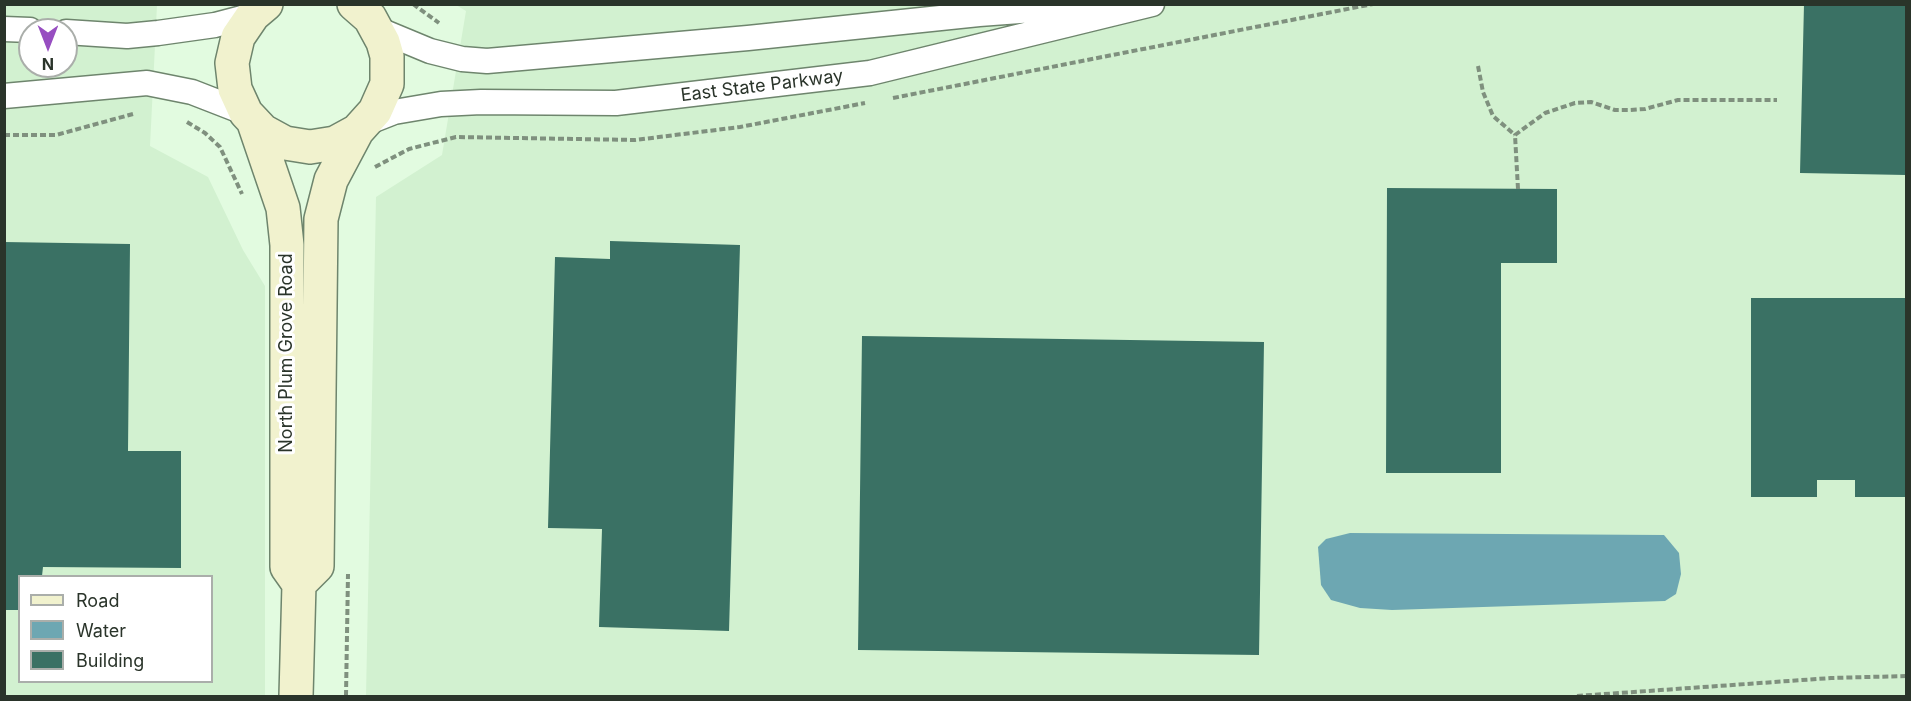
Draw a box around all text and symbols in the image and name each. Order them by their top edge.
north arrow [18,18,78,78]
text: N [42,54,54,74]
street label: East State Parkway [680,65,844,107]
street label: North Plum Grove Road [276,253,298,453]
legend [18,575,213,683]
text: Road [76,590,119,611]
text: Water [76,620,126,641]
text: Building [76,650,144,671]

